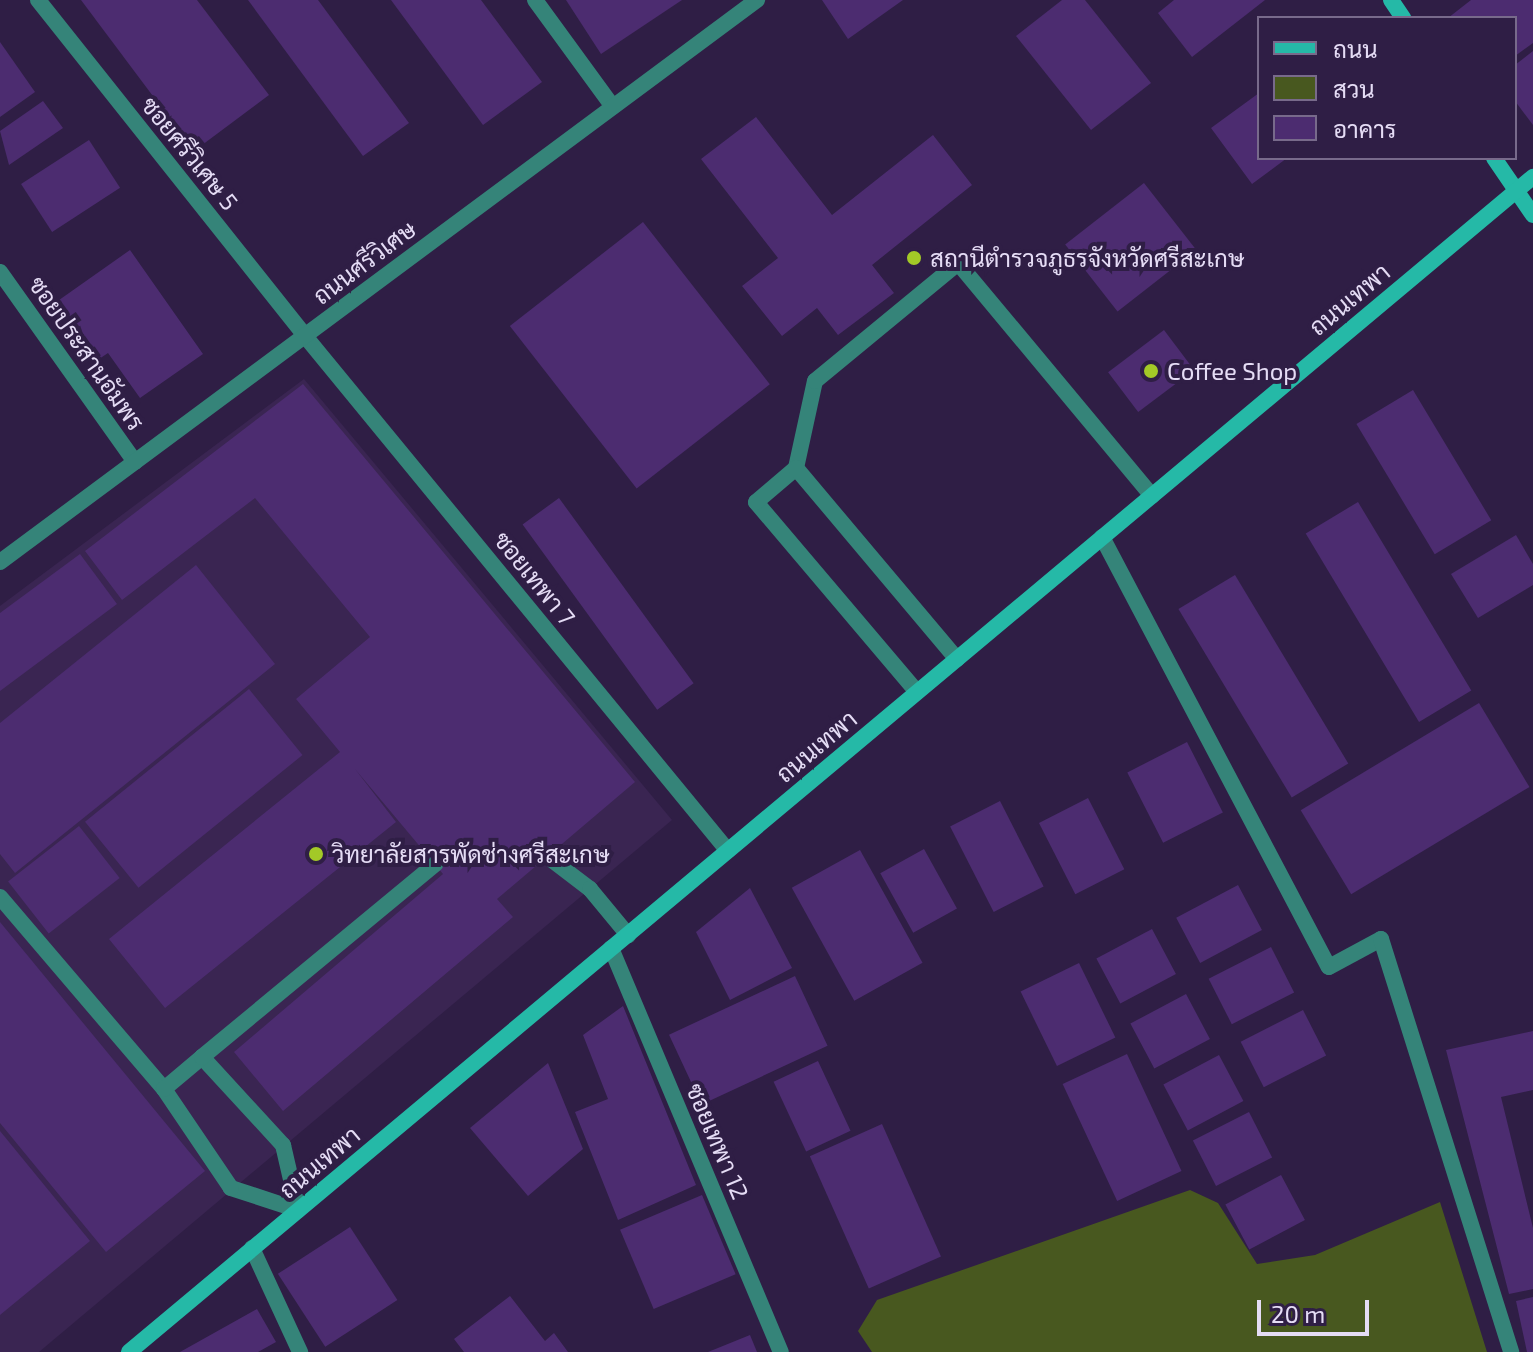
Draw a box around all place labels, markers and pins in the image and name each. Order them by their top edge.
place label: สถานีตำรวจภูธรจังหวัดศรีสะเกษ [930,244,1244,272]
marker: สถานีตำรวจภูธรจังหวัดศรีสะเกษ [905,249,923,267]
place label: Coffee Shop [1167,357,1297,385]
marker: Coffee Shop [1142,362,1160,380]
place label: วิทยาลัยสารพัดช่างศรีสะเกษ [332,840,609,868]
marker: วิทยาลัยสารพัดช่างศรีสะเกษ [307,845,325,863]

